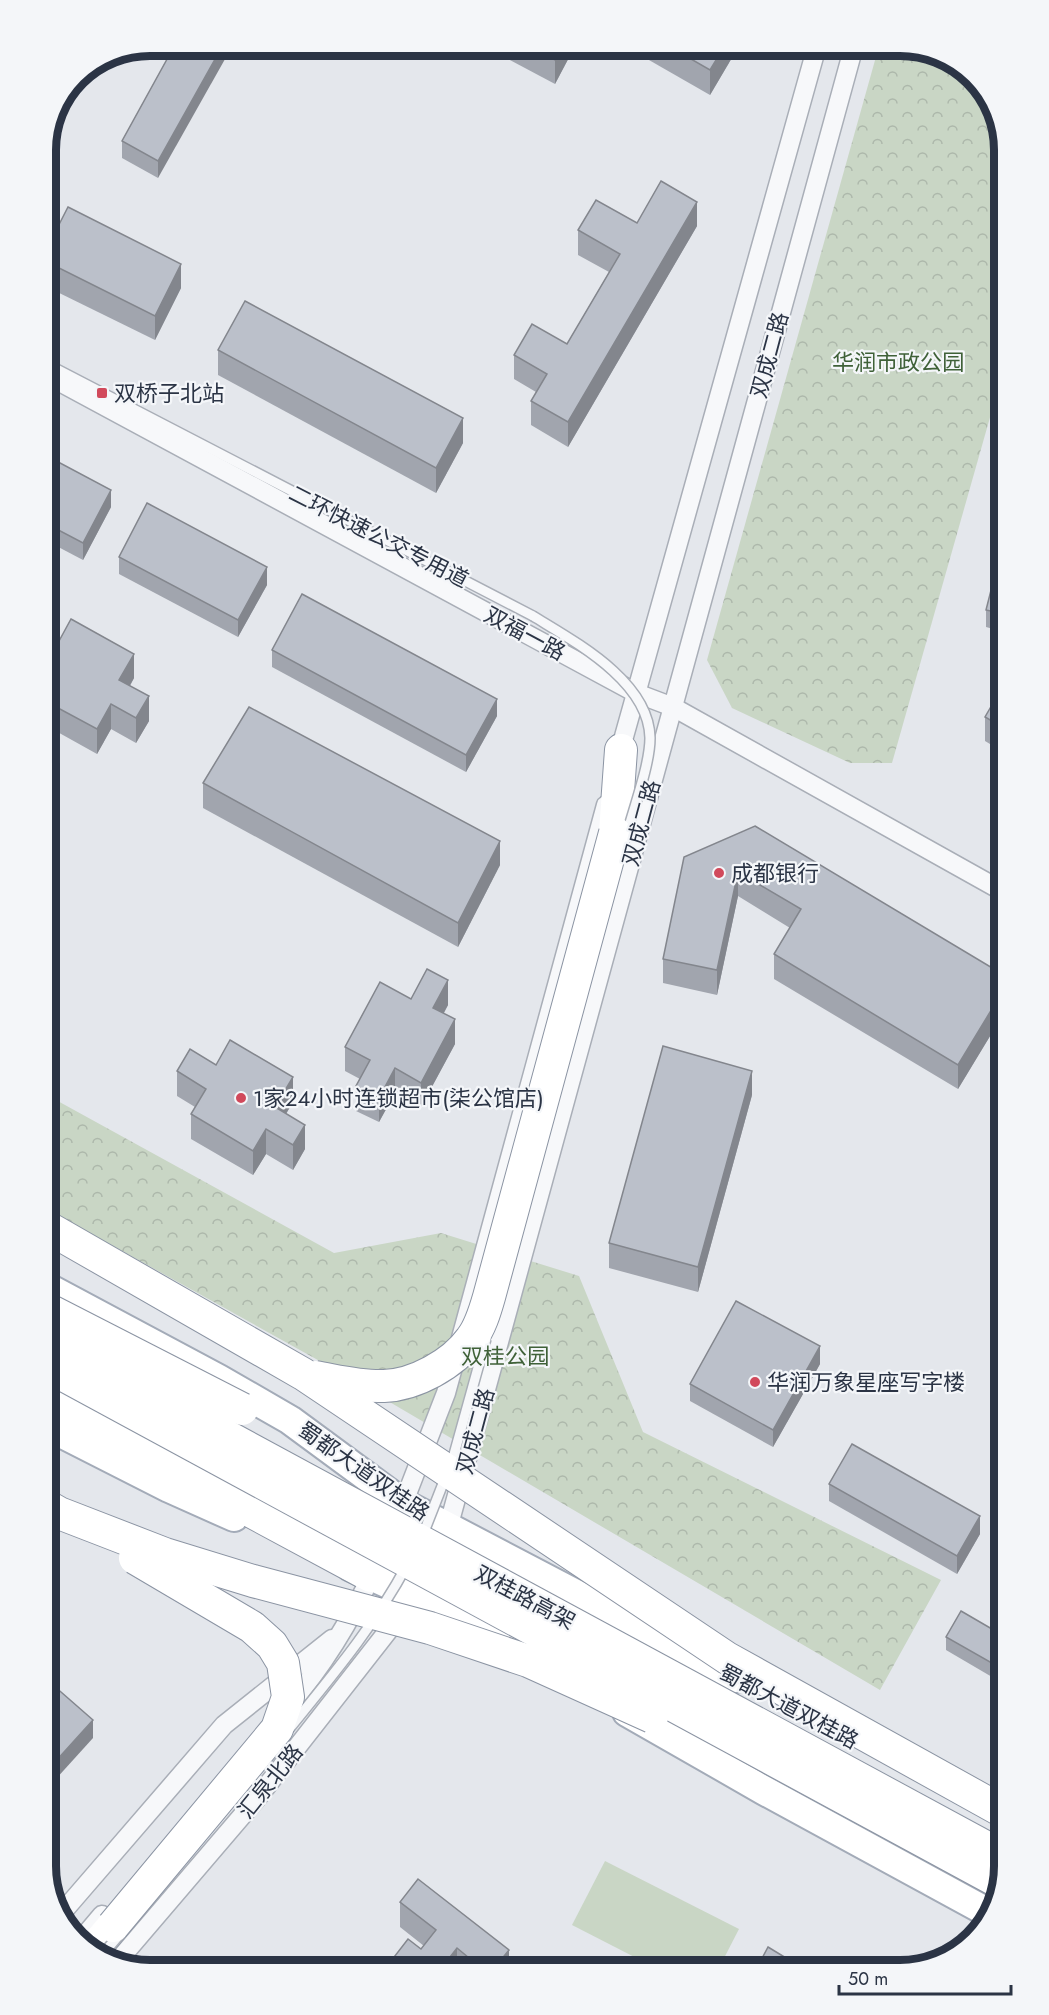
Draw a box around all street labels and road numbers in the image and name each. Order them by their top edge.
street label: 双成二路 [742,308,796,402]
street label: 二环快速公交专用道 [284,477,474,595]
street label: 双福一路 [479,598,571,668]
street label: 双成二路 [614,776,668,870]
street label: 双成二路 [448,1384,502,1478]
street label: 蜀都大道双桂路 [292,1414,436,1528]
street label: 双桂路高架 [469,1557,581,1637]
street label: 蜀都大道双桂路 [713,1656,865,1756]
street label: 汇泉北路 [230,1737,310,1825]

